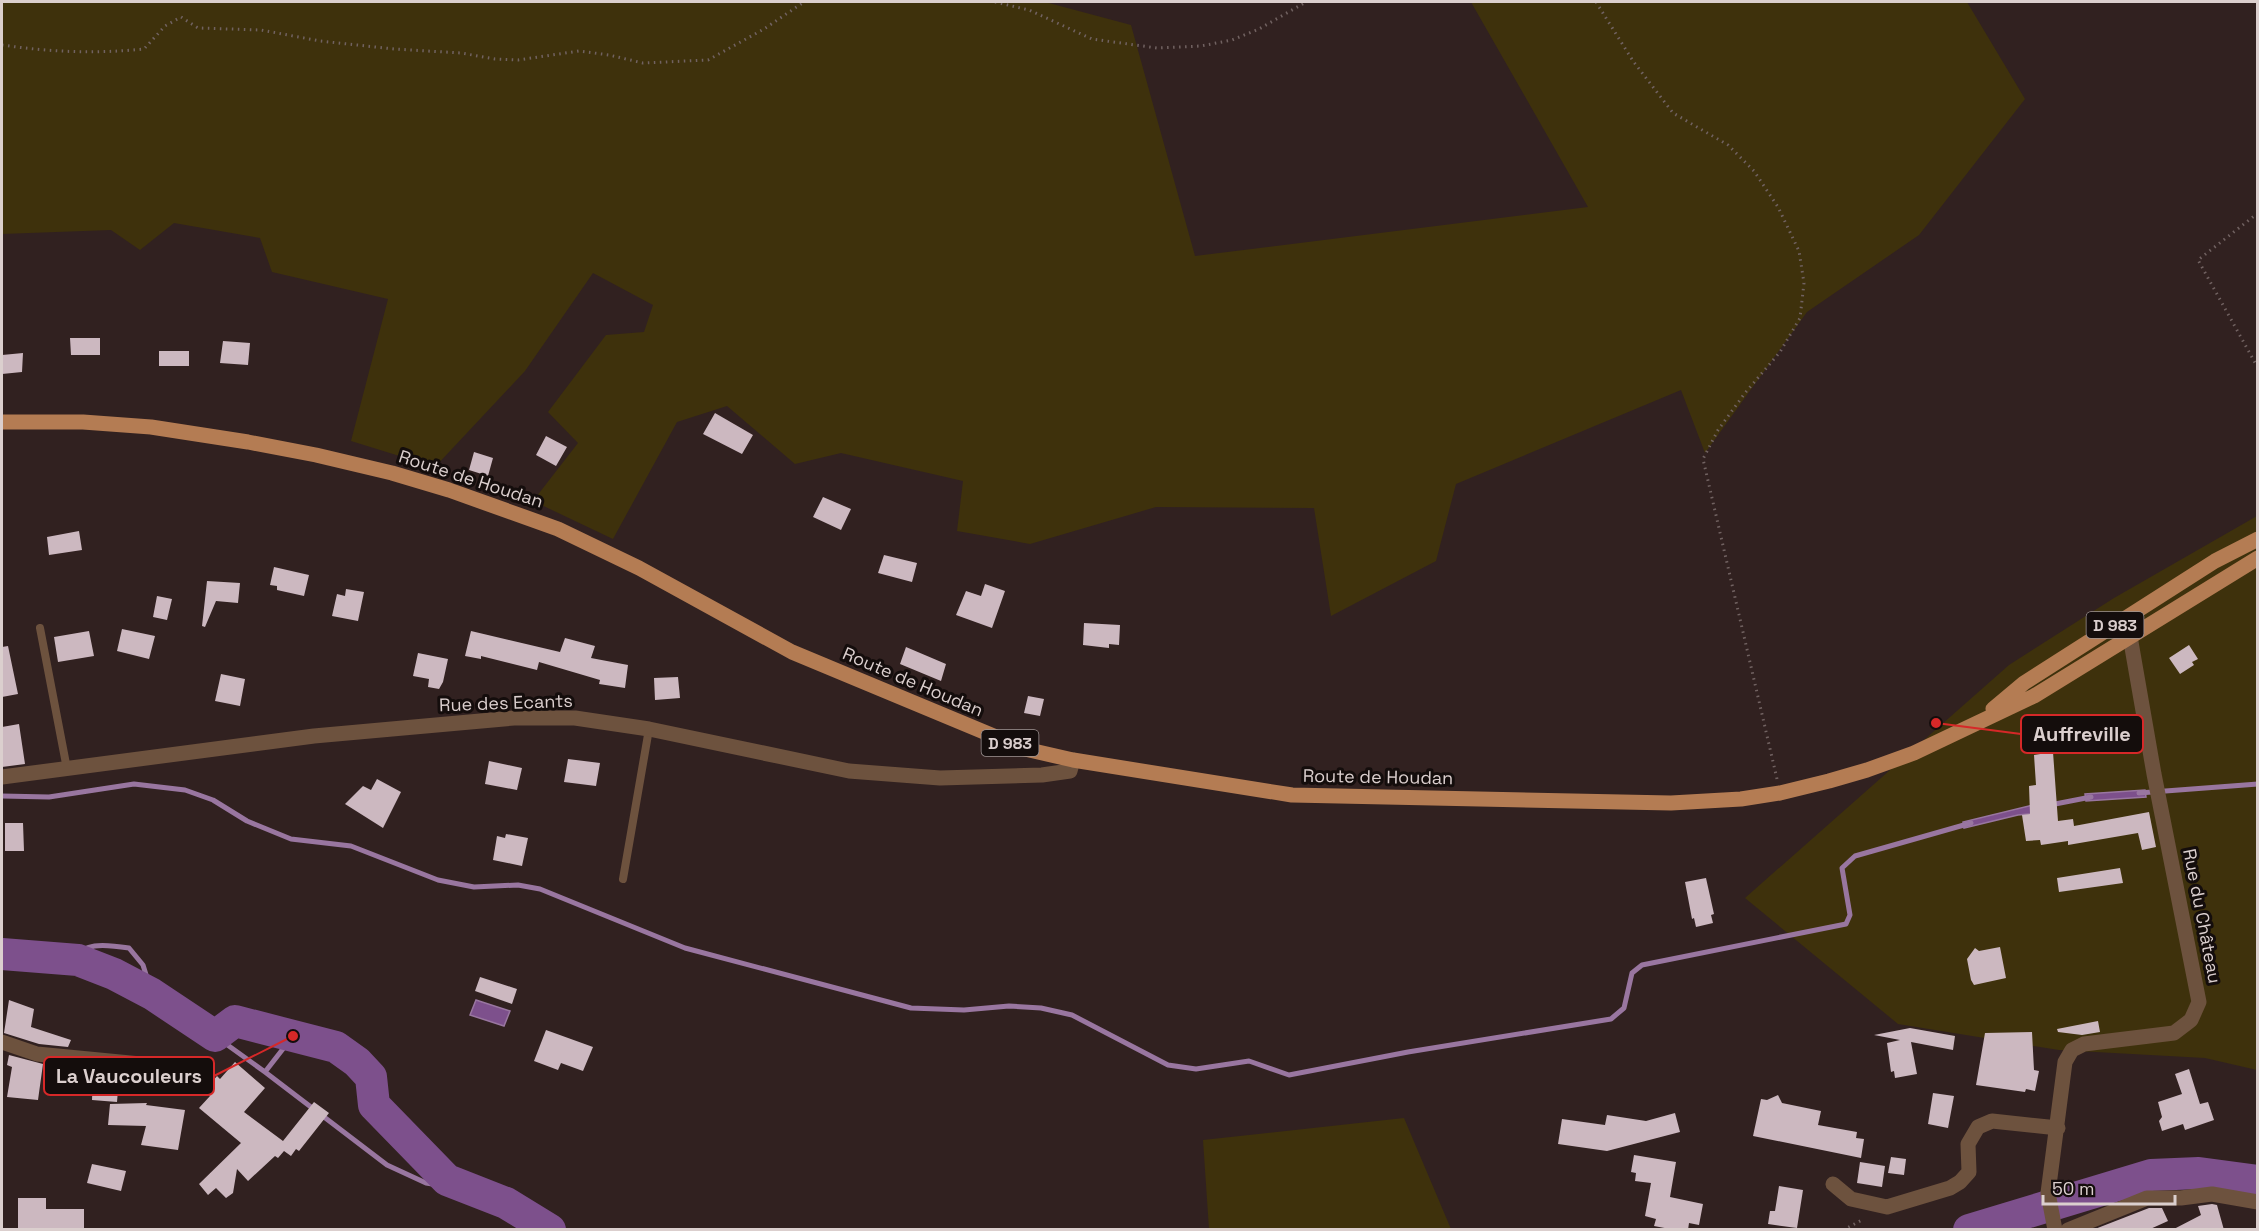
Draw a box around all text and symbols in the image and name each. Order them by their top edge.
street label: Route de Houdan [396,444,546,513]
road number: D 983 [2086,612,2144,638]
street label: Route de Houdan [839,642,987,722]
street label: Rue des Ecants [439,689,573,716]
callout: Auffreville [2021,715,2143,753]
text: Auffreville [2033,721,2131,747]
road number: D 983 [982,730,1038,756]
street label: Route de Houdan [1303,764,1453,789]
street label: Rue du Château [2178,846,2227,985]
callout: La Vaucouleurs [44,1057,214,1095]
text: La Vaucouleurs [56,1063,202,1089]
scale bar [2043,1168,2175,1206]
text: 50 m [2052,1177,2094,1200]

